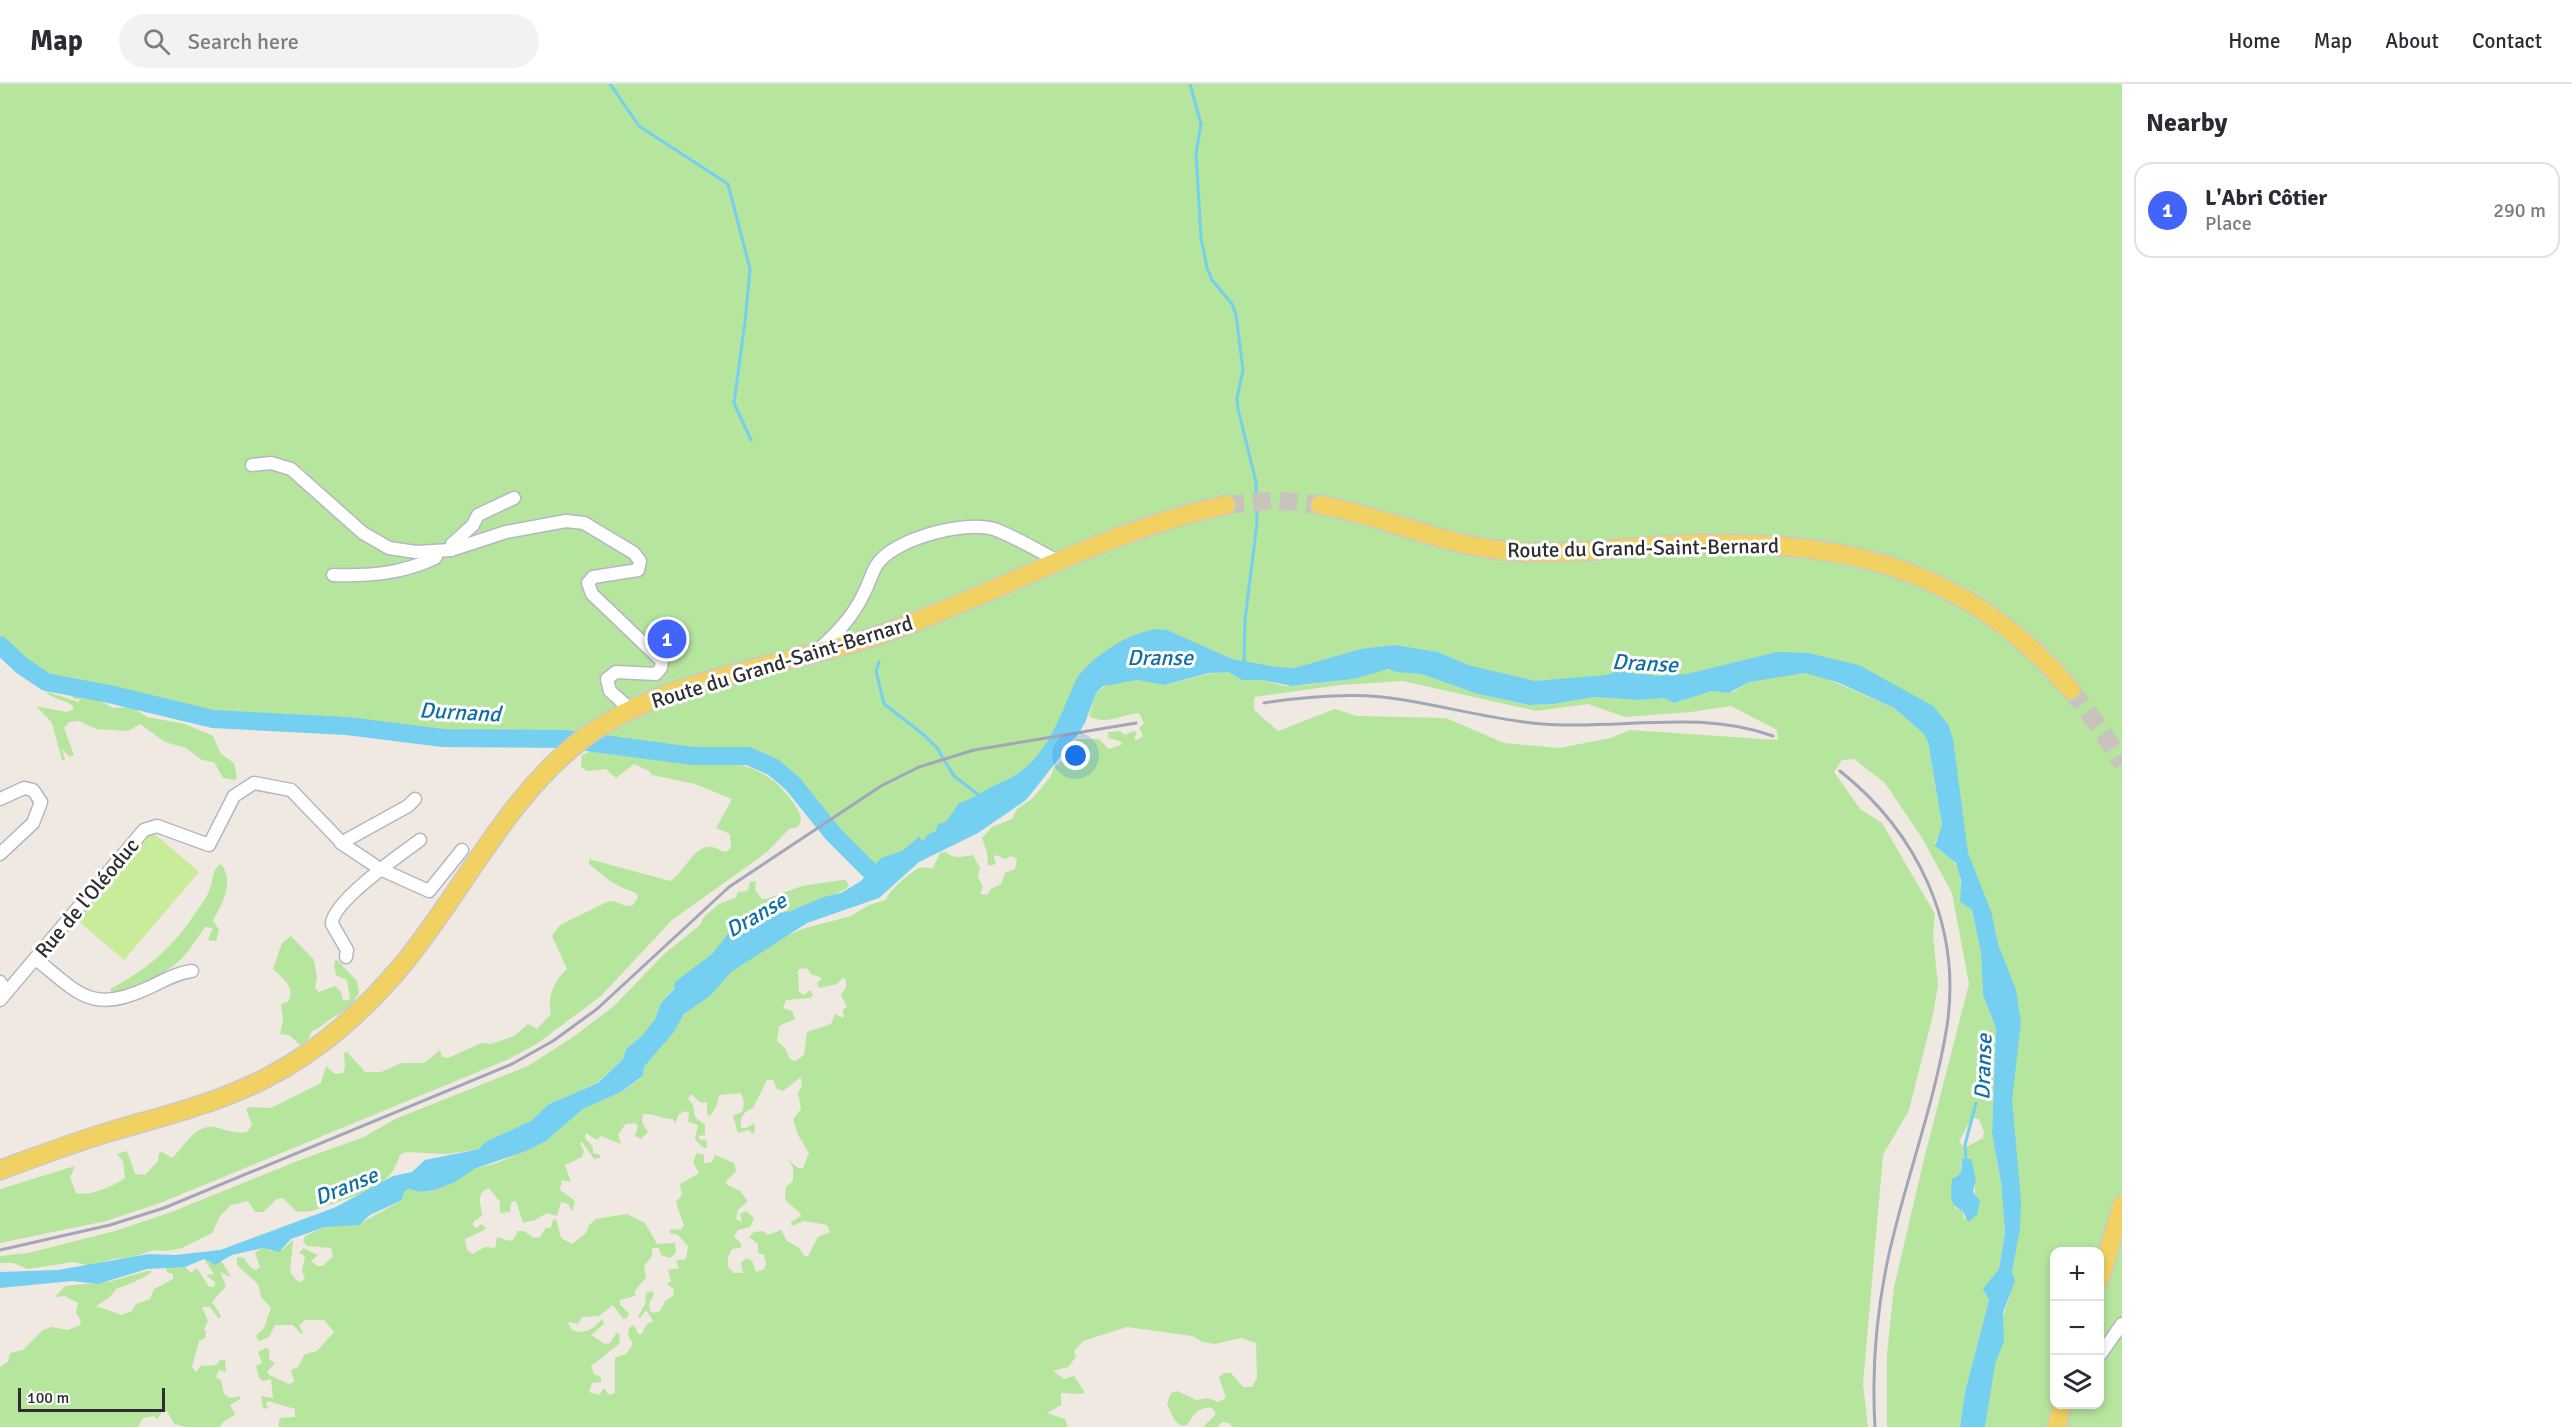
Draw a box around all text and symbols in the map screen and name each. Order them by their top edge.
search box [119,14,539,68]
text: Map [30,24,83,58]
icon: search [140,25,173,58]
text: Search here [188,28,299,55]
text: Home [2228,28,2281,54]
text: Map [2314,28,2352,54]
text: About [2385,28,2439,54]
text: Contact [2472,28,2542,54]
text: Nearby [2146,107,2227,139]
text: L'Abri Côtier [2205,184,2327,211]
text: 1 [2162,198,2173,223]
text: 290 m [2493,198,2546,223]
text: Place [2205,211,2252,236]
street label: Route du Grand-Saint-Bernard [1507,533,1779,563]
street label: Route du Grand-Saint-Bernard [648,610,916,714]
pin: 1 [648,616,686,662]
water label: Dranse [1127,644,1194,671]
water label: Dranse [1611,648,1680,678]
water label: Durnand [419,696,504,728]
your location [1061,741,1090,770]
street label: Rue de l'Oléoduc [29,833,145,963]
water label: Dranse [721,886,792,943]
water label: Dranse [1968,1033,1998,1100]
water label: Dranse [310,1161,383,1211]
map controls [2050,1247,2104,1409]
button: + [2050,1247,2104,1301]
button: − [2050,1301,2104,1355]
button: layers [2050,1355,2104,1409]
scale bar [18,1385,165,1412]
text: 100 m [27,1388,69,1408]

